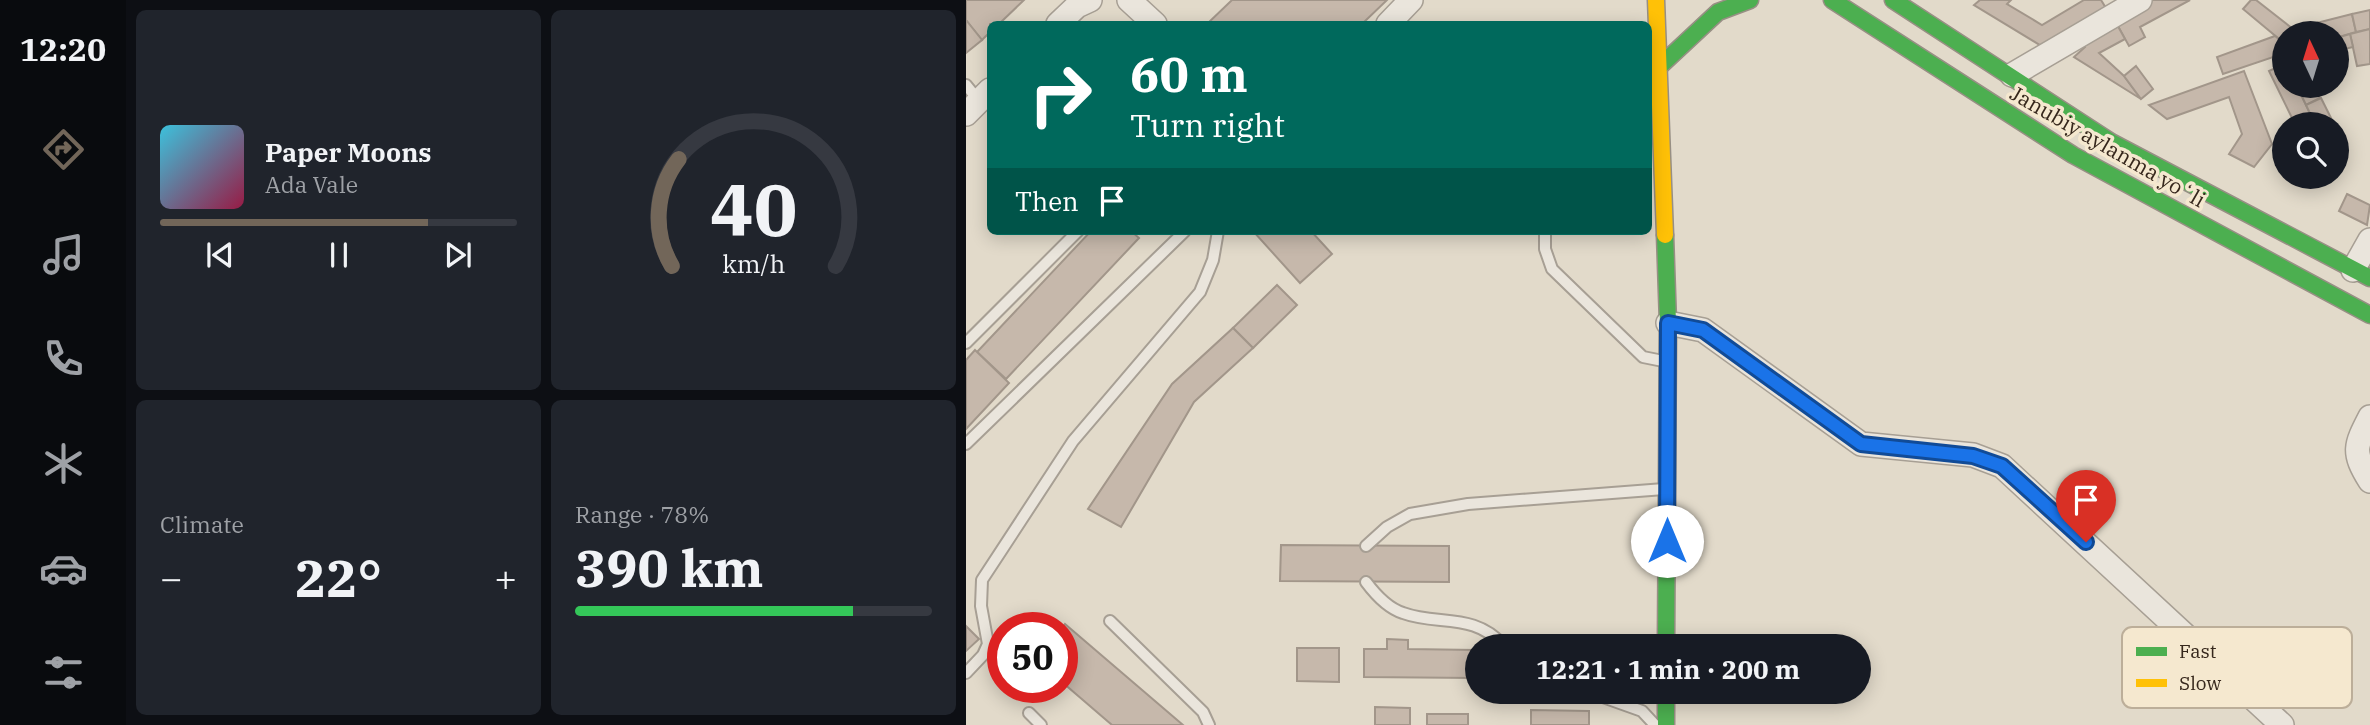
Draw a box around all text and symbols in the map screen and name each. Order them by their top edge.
north arrow [2272,21,2348,98]
map controls [2272,21,2349,189]
text: 12:20 [20,28,106,70]
text: 60 m [1130,42,1248,105]
icon: right [1015,49,1106,140]
street label: Janubiy aylanma yoʻli [2005,79,2211,213]
text: Turn right [1130,104,1285,146]
button: search [2272,112,2349,189]
icon: directions [39,125,88,174]
text: Paper Moons [265,135,432,169]
text: 40 [710,161,797,256]
text: Ada Vale [265,169,358,199]
icon: arrive [1093,182,1131,220]
text: Then [1015,184,1079,218]
icon: music [39,230,88,279]
icon: previous [201,236,239,274]
icon: pause [320,236,358,274]
icon: next [439,236,477,274]
text: km/h [722,247,785,280]
icon: phone [39,334,88,383]
icon: climate [39,439,88,488]
pin [2056,470,2116,542]
icon: arrive [2067,481,2105,519]
text: Range · 78% [575,499,709,529]
position arrow [1630,504,1704,578]
text: Climate [160,509,244,539]
text: 390 km [575,534,764,601]
icon: car [39,544,88,593]
text: 22° [295,544,382,611]
text: − [160,553,183,602]
text: + [494,553,517,602]
speed limit sign: 50 [987,612,1078,703]
legend [2122,627,2352,708]
text: Fast [2179,639,2217,663]
icon: filters [39,648,88,697]
text: 12:21 · 1 min · 200 m [1536,652,1800,686]
text: Slow [2179,671,2221,695]

